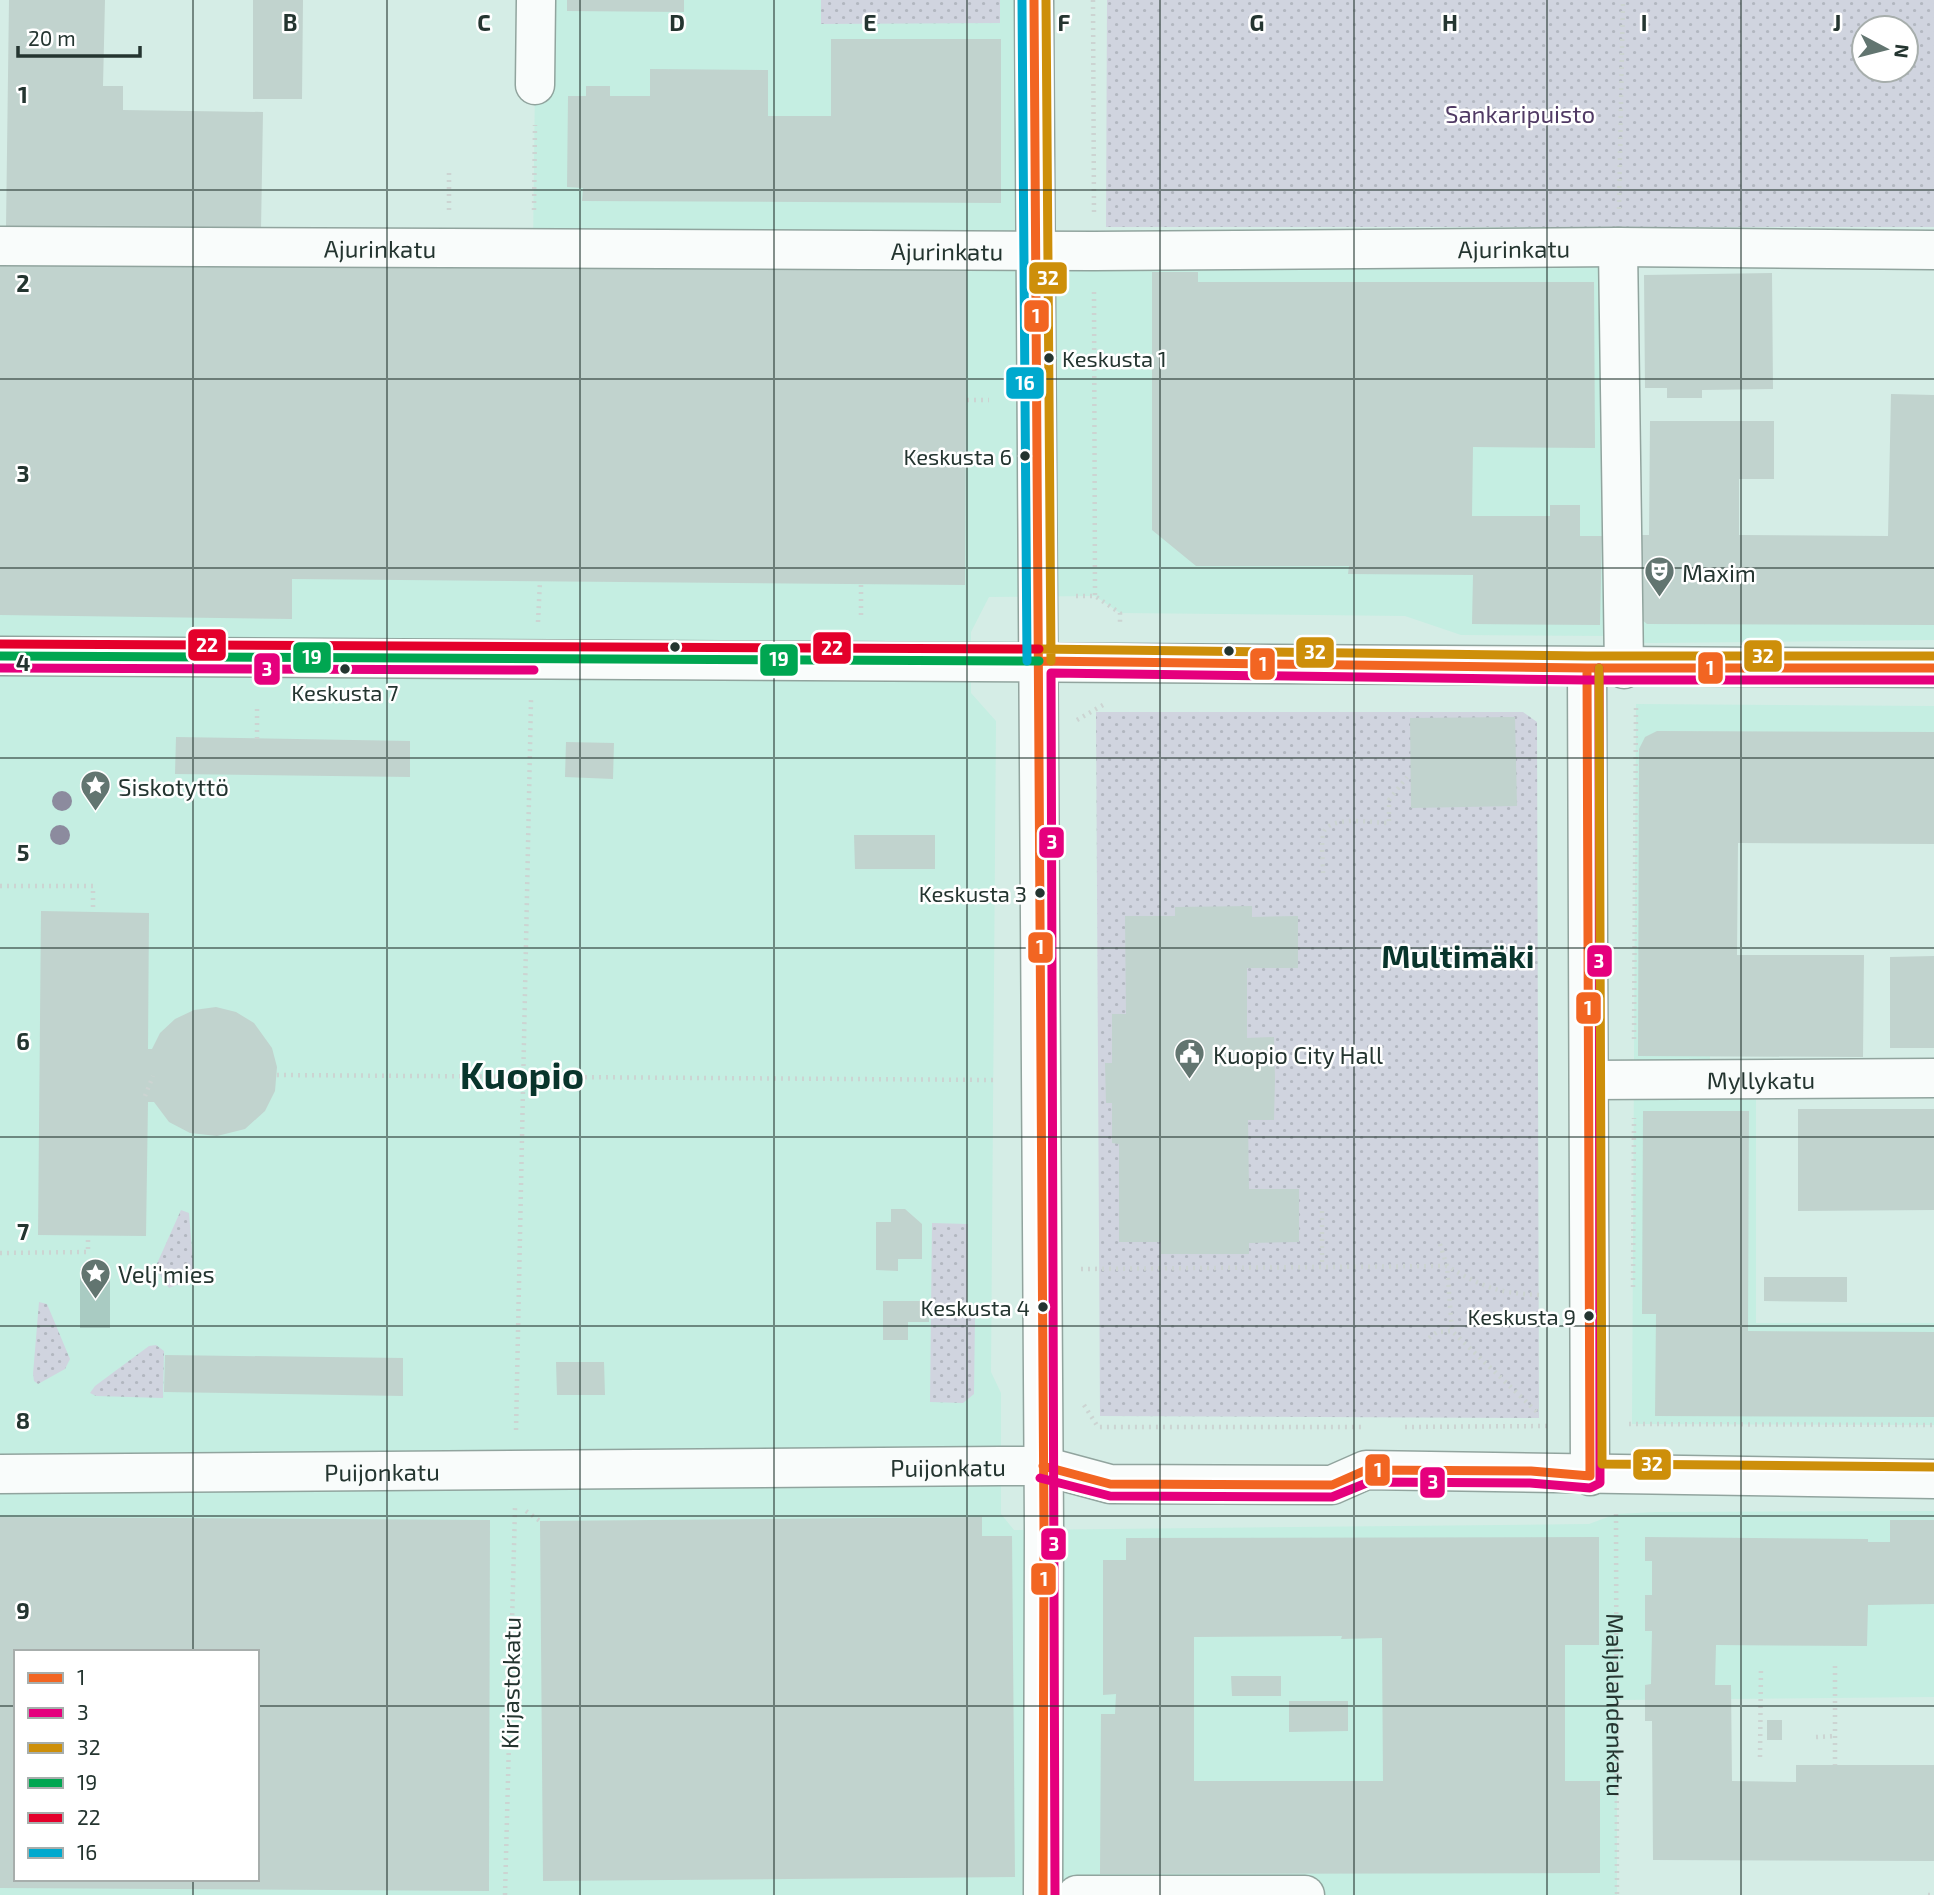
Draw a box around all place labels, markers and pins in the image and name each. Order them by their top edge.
place label: Keskusta 1 [1062,345,1167,371]
marker: Keskusta 1 [1042,351,1056,365]
place label: Keskusta 6 [903,443,1012,469]
marker: Keskusta 6 [1018,449,1032,463]
theatre icon: Maxim [1642,555,1676,599]
place label: Maxim [1682,558,1756,587]
unlabelled marker [668,640,682,654]
unlabelled marker [1222,644,1236,658]
marker: Keskusta 7 [338,662,352,676]
place label: Keskusta 7 [291,679,399,705]
place icon: Siskotyttö [78,769,112,813]
place label: Siskotyttö [118,772,229,801]
place label: Keskusta 3 [919,880,1027,906]
marker: Keskusta 3 [1033,886,1047,900]
public building icon: Kuopio City Hall [1173,1037,1207,1081]
place label: Kuopio City Hall [1213,1040,1383,1069]
place icon: Velj'mies [78,1256,112,1300]
place label: Velj'mies [118,1259,215,1288]
place label: Keskusta 4 [920,1294,1030,1320]
marker: Keskusta 4 [1036,1300,1050,1314]
place label: Keskusta 9 [1467,1303,1576,1329]
marker: Keskusta 9 [1582,1309,1596,1323]

